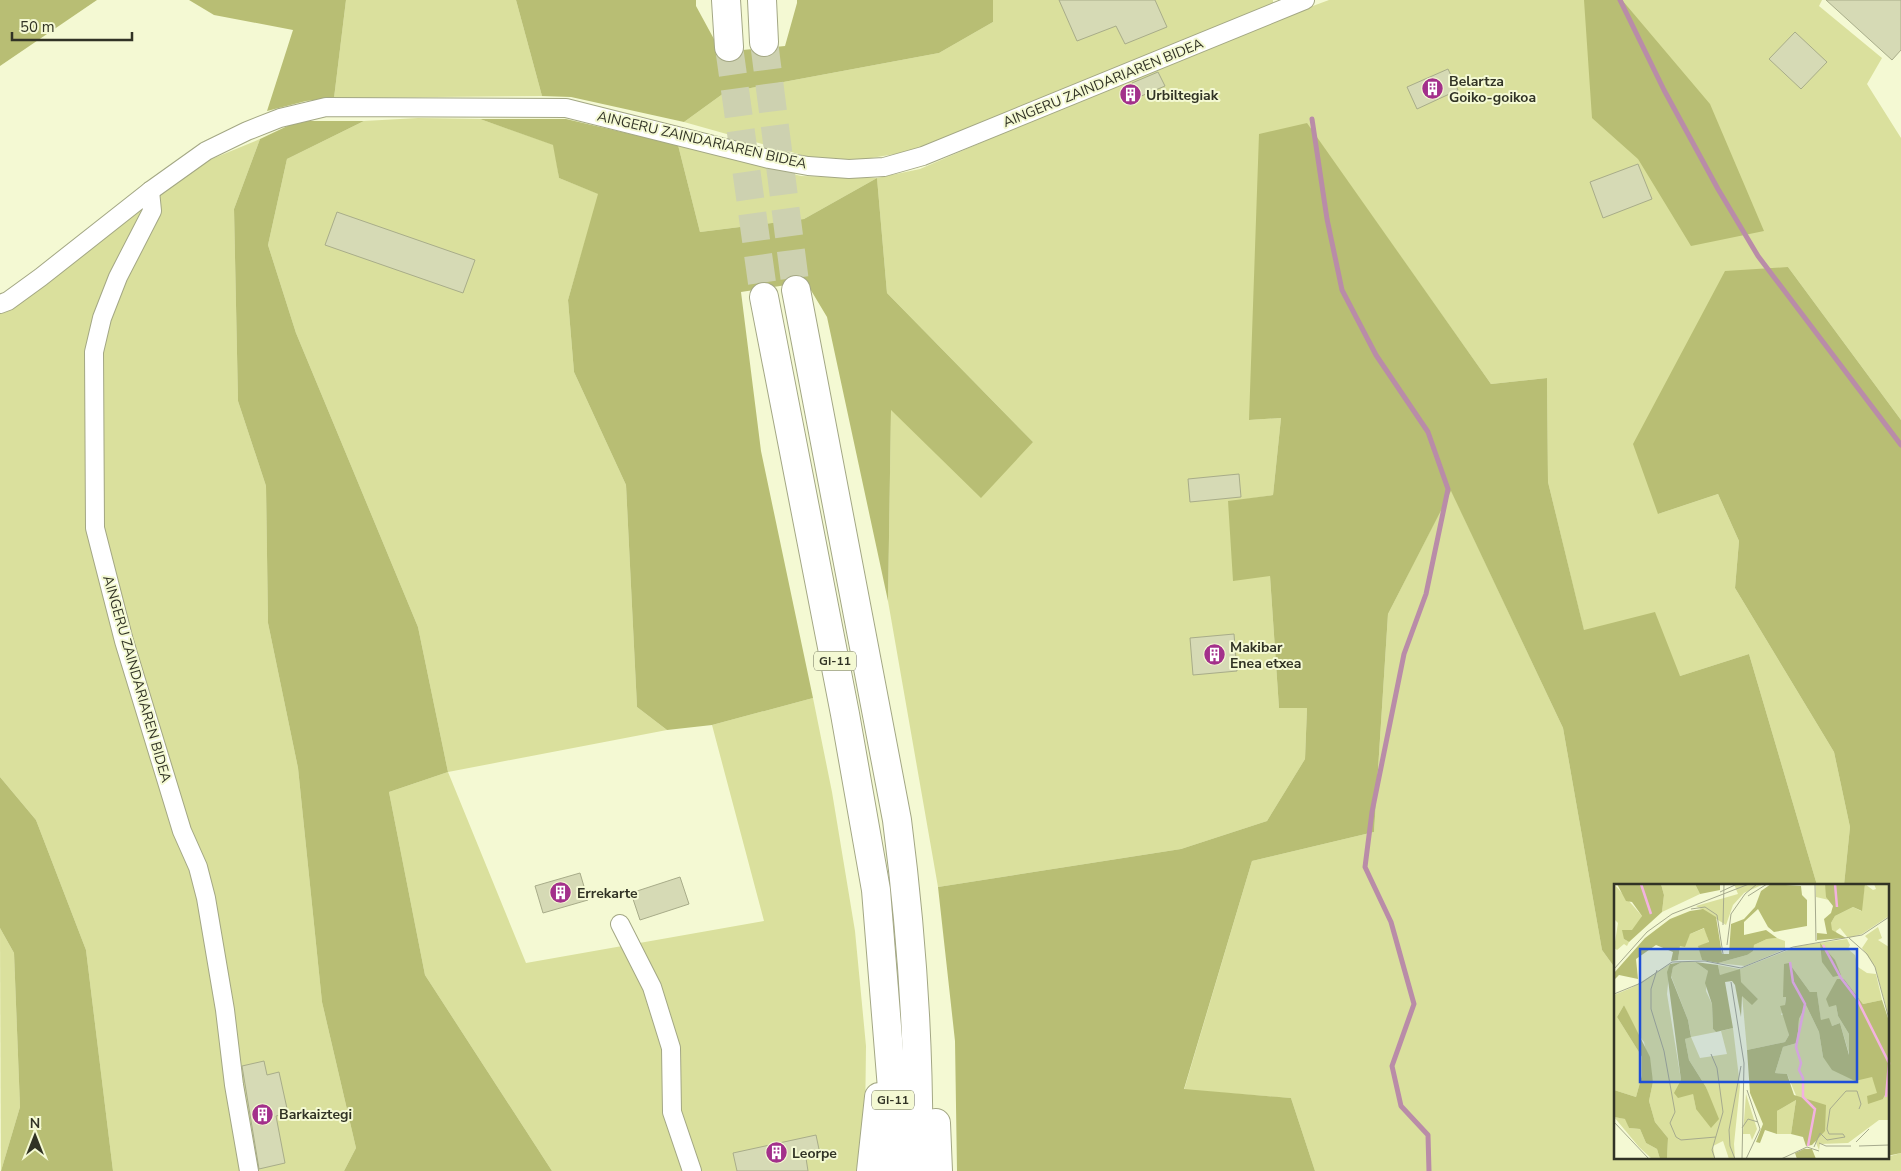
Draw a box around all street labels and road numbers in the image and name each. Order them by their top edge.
street label: AINGERU ZAINDARIAREN BIDEA [1000,34,1206,132]
street label: AINGERU ZAINDARIAREN BIDEA [595,107,809,173]
street label: AINGERU ZAINDARIAREN BIDEA [98,573,176,785]
road number: GI-11 [814,651,856,670]
road number: GI-11 [872,1090,914,1110]

